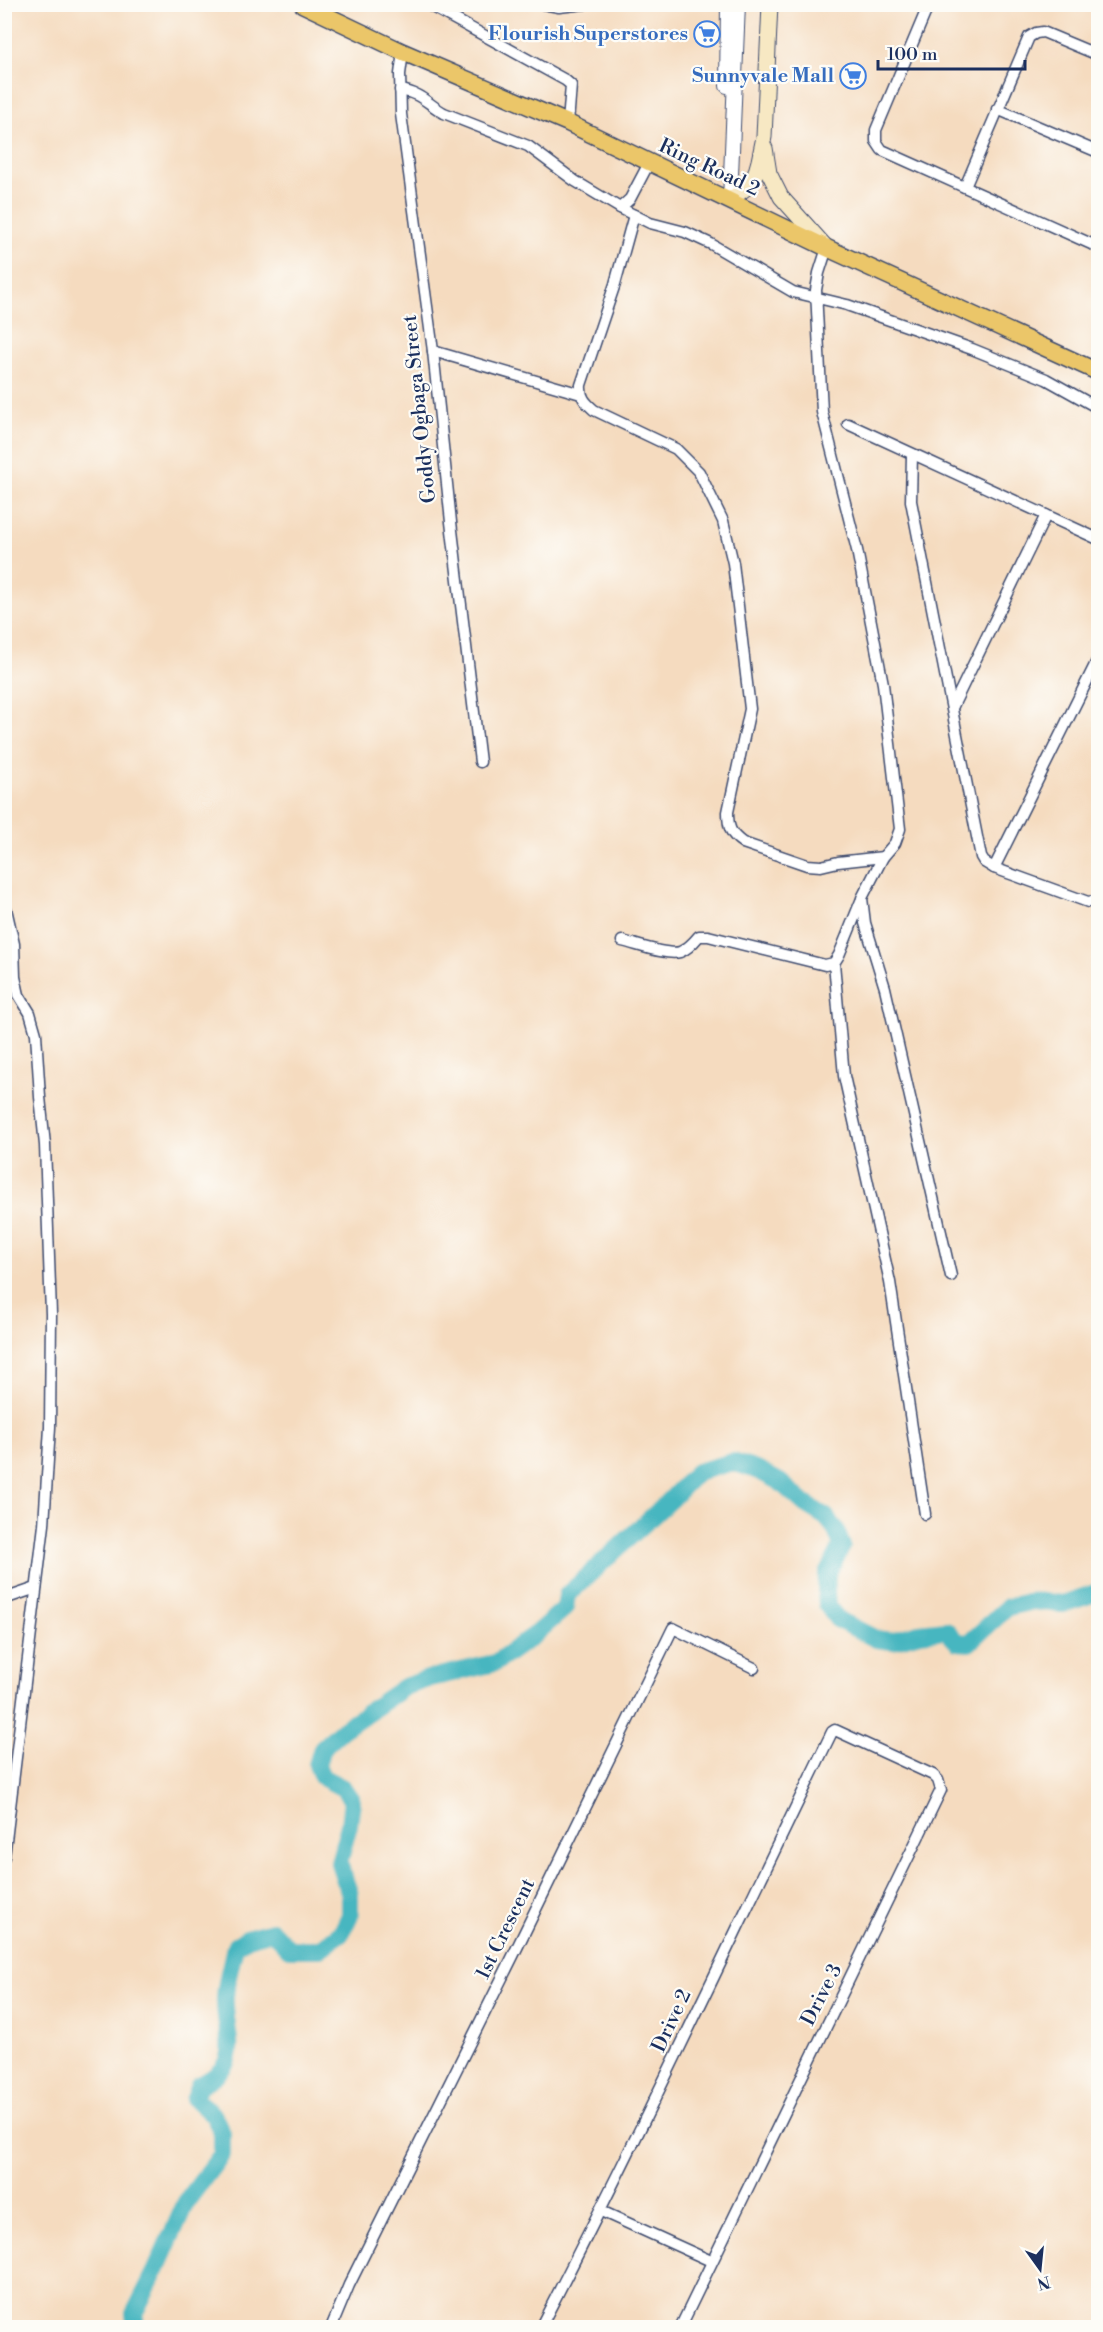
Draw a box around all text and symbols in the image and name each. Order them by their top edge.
supermarket icon: Flourish Superstores [692,19,722,49]
place label: Flourish Superstores [488,22,688,47]
scale bar [878,33,1025,71]
text: 100 m [887,43,938,66]
supermarket icon: Sunnyvale Mall [838,61,868,91]
place label: Sunnyvale Mall [692,64,834,89]
street label: Ring Road 2 [654,134,764,202]
street label: Goddy Ogbaga Street [398,314,442,504]
street label: 1st Crescent [471,1875,541,1983]
street label: Drive 3 [796,1960,848,2030]
street label: Drive 2 [647,1986,697,2056]
north arrow [1010,2239,1070,2299]
text: N [1035,2271,1052,2294]

